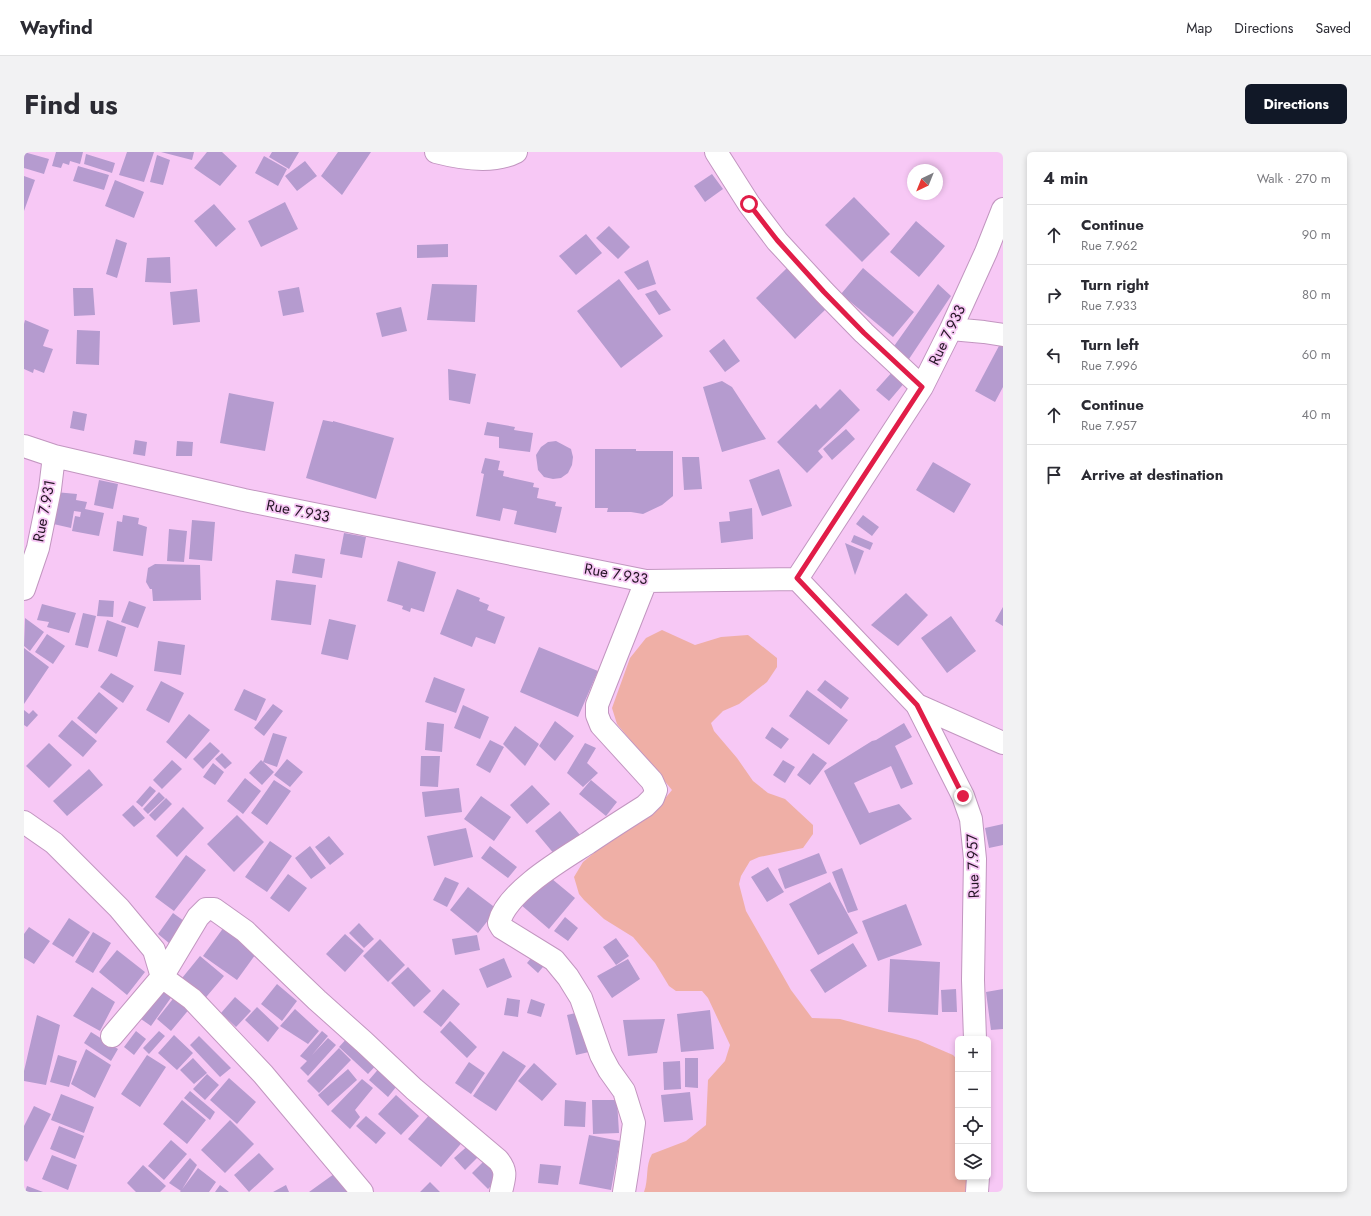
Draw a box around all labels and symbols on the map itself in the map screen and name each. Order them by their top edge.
north arrow [907,164,943,200]
route start [740,195,758,213]
street label: Rue 7.933 [923,301,971,369]
street label: Rue 7.931 [27,478,61,544]
street label: Rue 7.933 [264,494,332,528]
street label: Rue 7.933 [582,558,650,590]
route end [954,787,972,805]
street label: Rue 7.957 [961,833,985,899]

